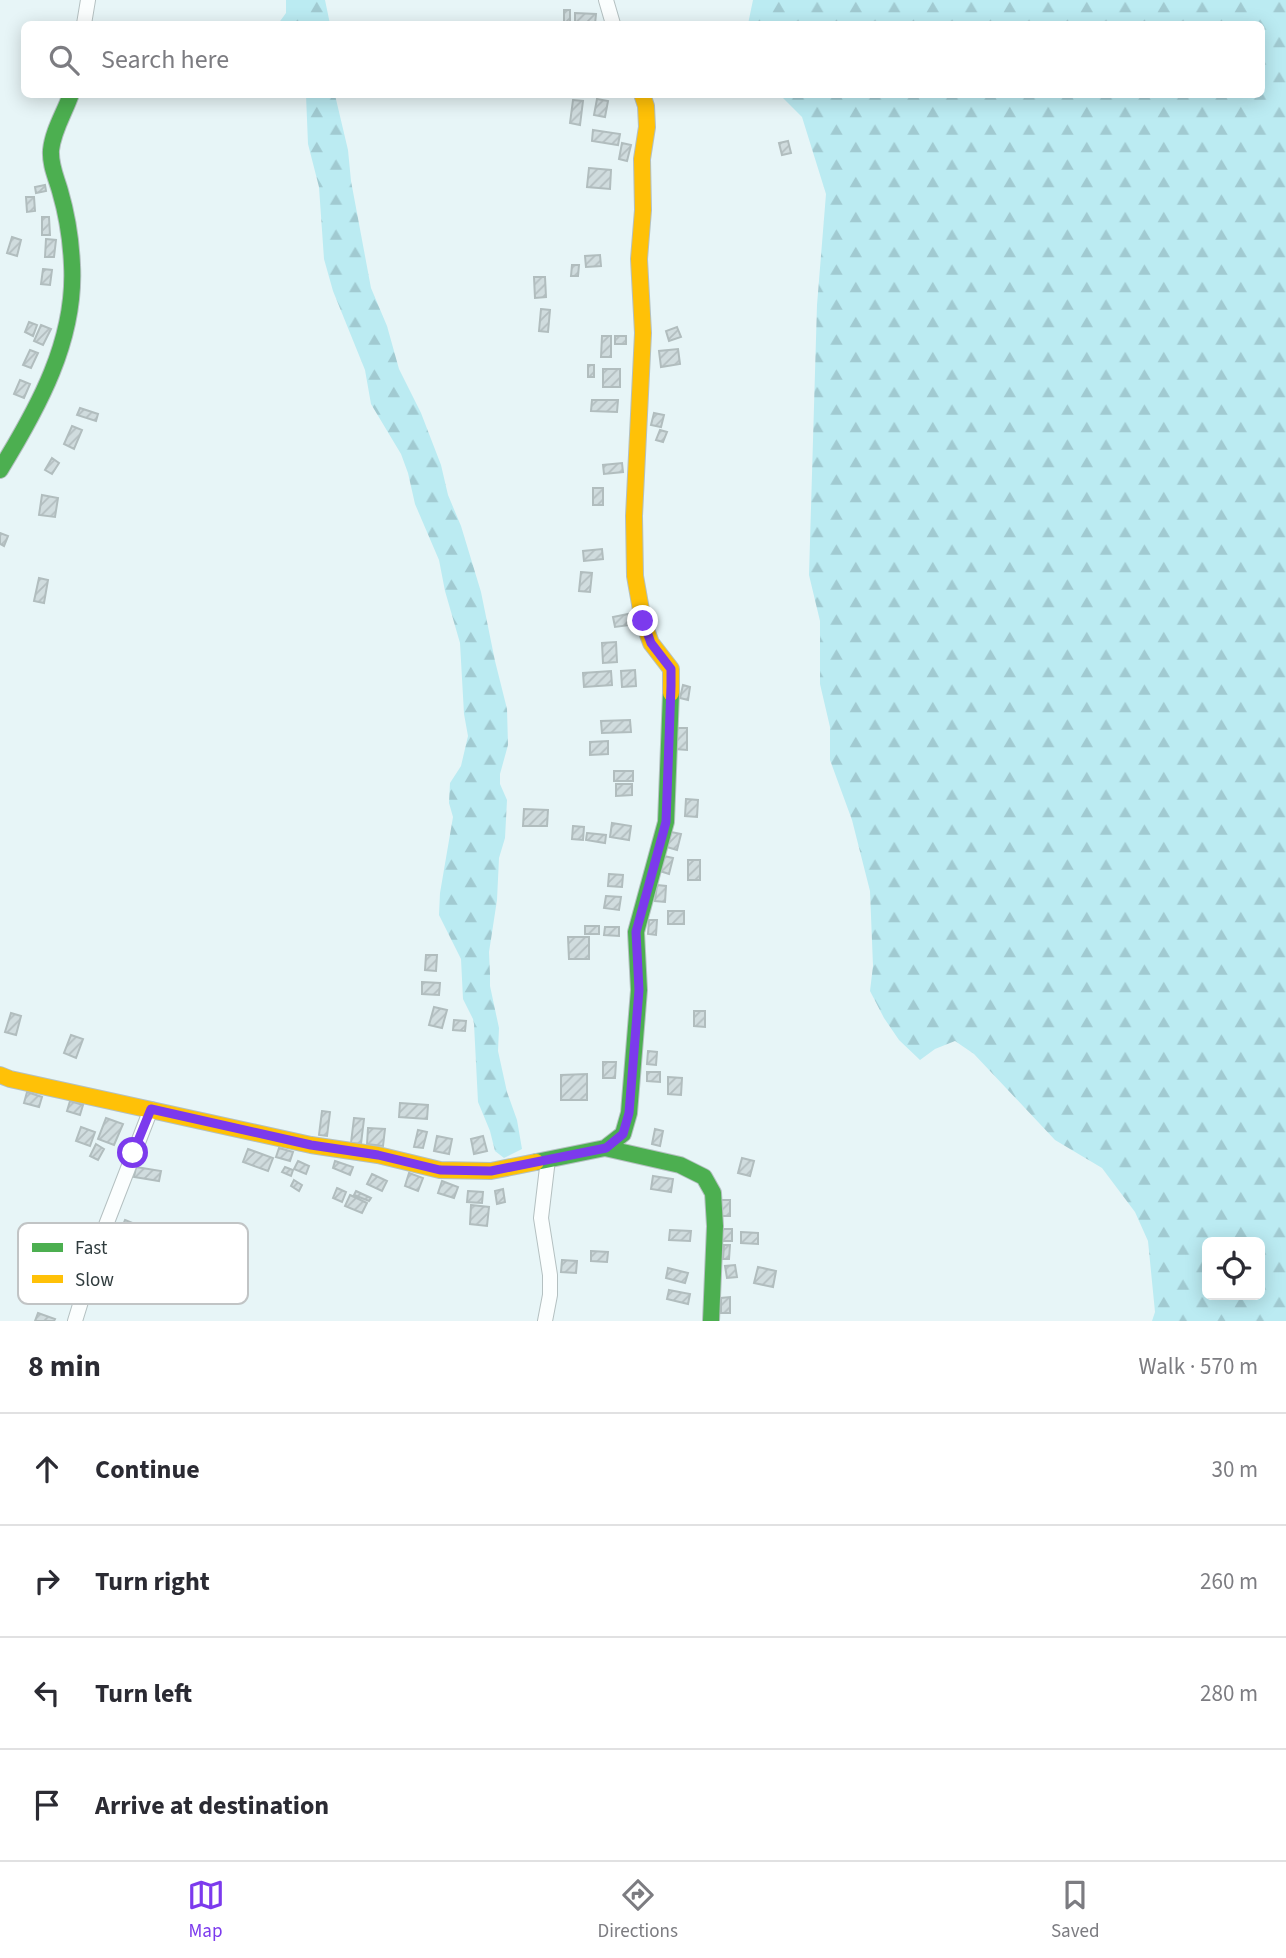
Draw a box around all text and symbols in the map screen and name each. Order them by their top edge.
search box [21,21,1265,98]
icon: search [45,41,83,79]
text: Search here [101,41,229,78]
route end [627,605,658,636]
route start [117,1137,148,1168]
legend [18,1223,248,1304]
text: Fast [75,1235,108,1262]
map controls [1202,1237,1265,1300]
button: locate [1202,1237,1265,1300]
text: Slow [75,1267,114,1294]
text: 8 min [28,1345,101,1388]
text: Walk · 570 m [1139,1350,1258,1383]
icon: ahead [28,1450,66,1488]
text: Continue [95,1451,200,1488]
text: 30 m [1211,1453,1258,1486]
icon: right [28,1562,66,1600]
text: Turn right [95,1563,210,1600]
text: 260 m [1200,1565,1258,1598]
icon: left [28,1674,66,1712]
text: Turn left [95,1675,192,1712]
text: 280 m [1200,1677,1258,1710]
icon: arrive [28,1786,66,1824]
text: Arrive at destination [95,1787,329,1824]
tab: Map [187,1876,225,1945]
tab: Directions [598,1876,678,1945]
tab: Saved [1051,1876,1099,1945]

